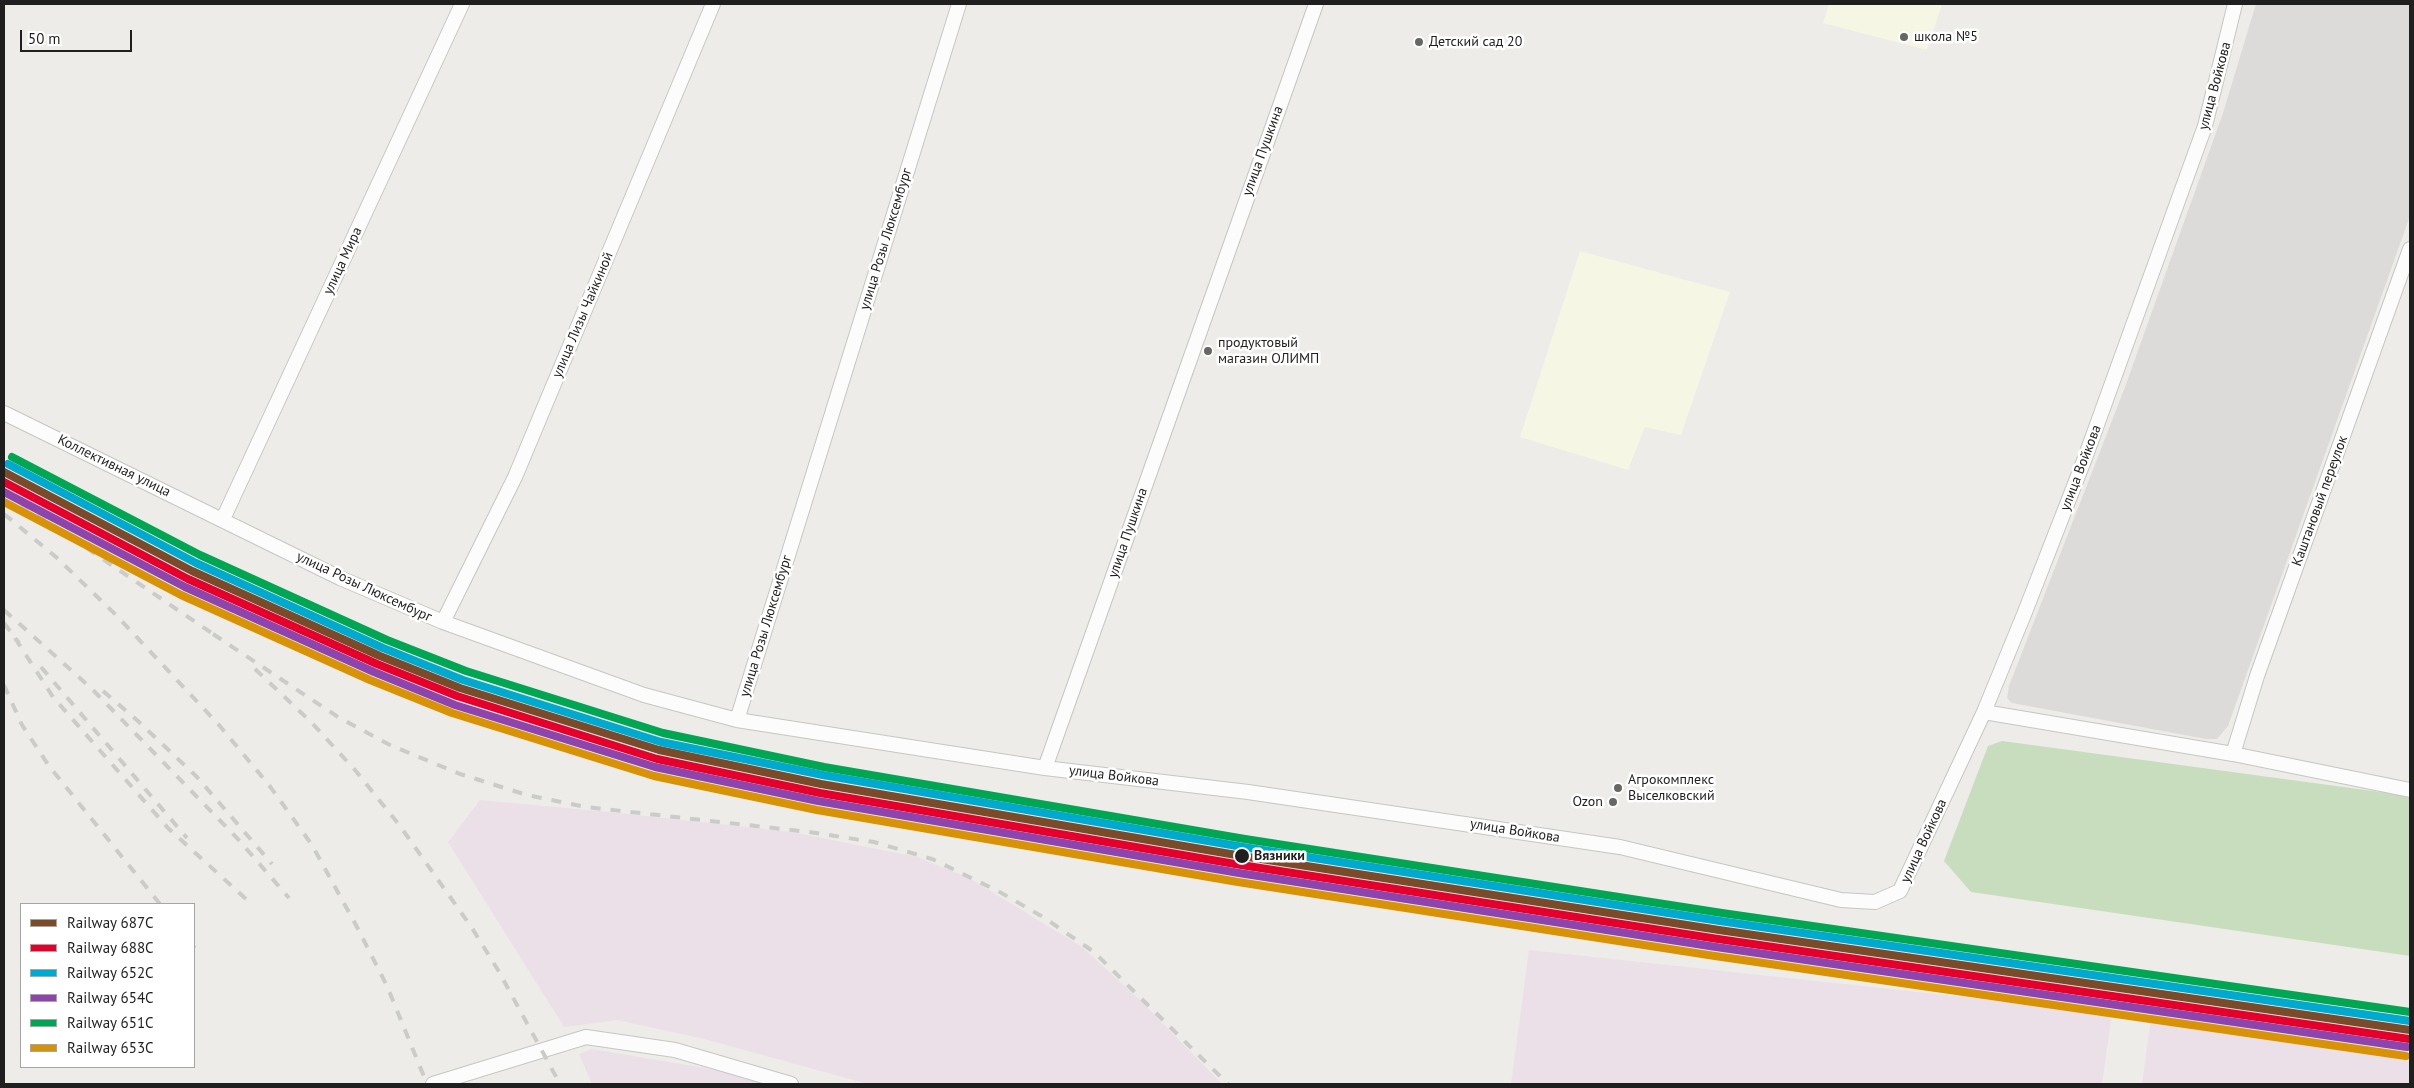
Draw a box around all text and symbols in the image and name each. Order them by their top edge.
scale bar [22,20,135,52]
text: 50 m [28,29,61,48]
place label: школа №5 [1914,29,1978,45]
marker: школа №5 [1898,31,1910,43]
place label: Детский сад 20 [1429,34,1522,50]
marker: Детский сад 20 [1413,36,1425,48]
street label: улица Войкова [2195,40,2235,132]
street label: улица Пушкина [1239,104,1287,198]
street label: улица Розы Люксембург [856,166,916,312]
street label: улица Мира [320,225,366,297]
street label: улица Лизы Чайкиной [549,250,617,380]
place label: продуктовый магазин ОЛИМП [1218,335,1319,368]
marker: продуктовый магазин ОЛИМП [1202,345,1214,357]
street label: улица Войкова [2057,423,2105,513]
street label: Коллективная улица [55,431,173,501]
street label: Каштановый переулок [2289,433,2351,569]
street label: улица Пушкина [1105,486,1151,580]
street label: улица Розы Люксембург [294,548,434,626]
street label: улица Розы Люксембург [736,553,796,699]
street label: улица Войкова [1068,762,1160,790]
place label: Агрокомплекс Выселковский [1628,772,1715,804]
marker: Агрокомплекс Выселковский [1612,782,1624,794]
place label: Ozon [1573,794,1603,810]
marker: Ozon [1607,796,1619,808]
street label: улица Войкова [1897,796,1951,886]
street label: улица Войкова [1469,816,1561,846]
marker: Вязники [1233,847,1251,865]
place label: Вязники [1254,848,1305,864]
legend [20,903,195,1068]
text: Railway 687С [67,913,154,932]
text: Railway 688С [67,938,154,957]
text: Railway 652С [67,963,154,982]
text: Railway 654С [67,988,154,1007]
text: Railway 651С [67,1013,154,1032]
text: Railway 653С [67,1038,154,1057]

